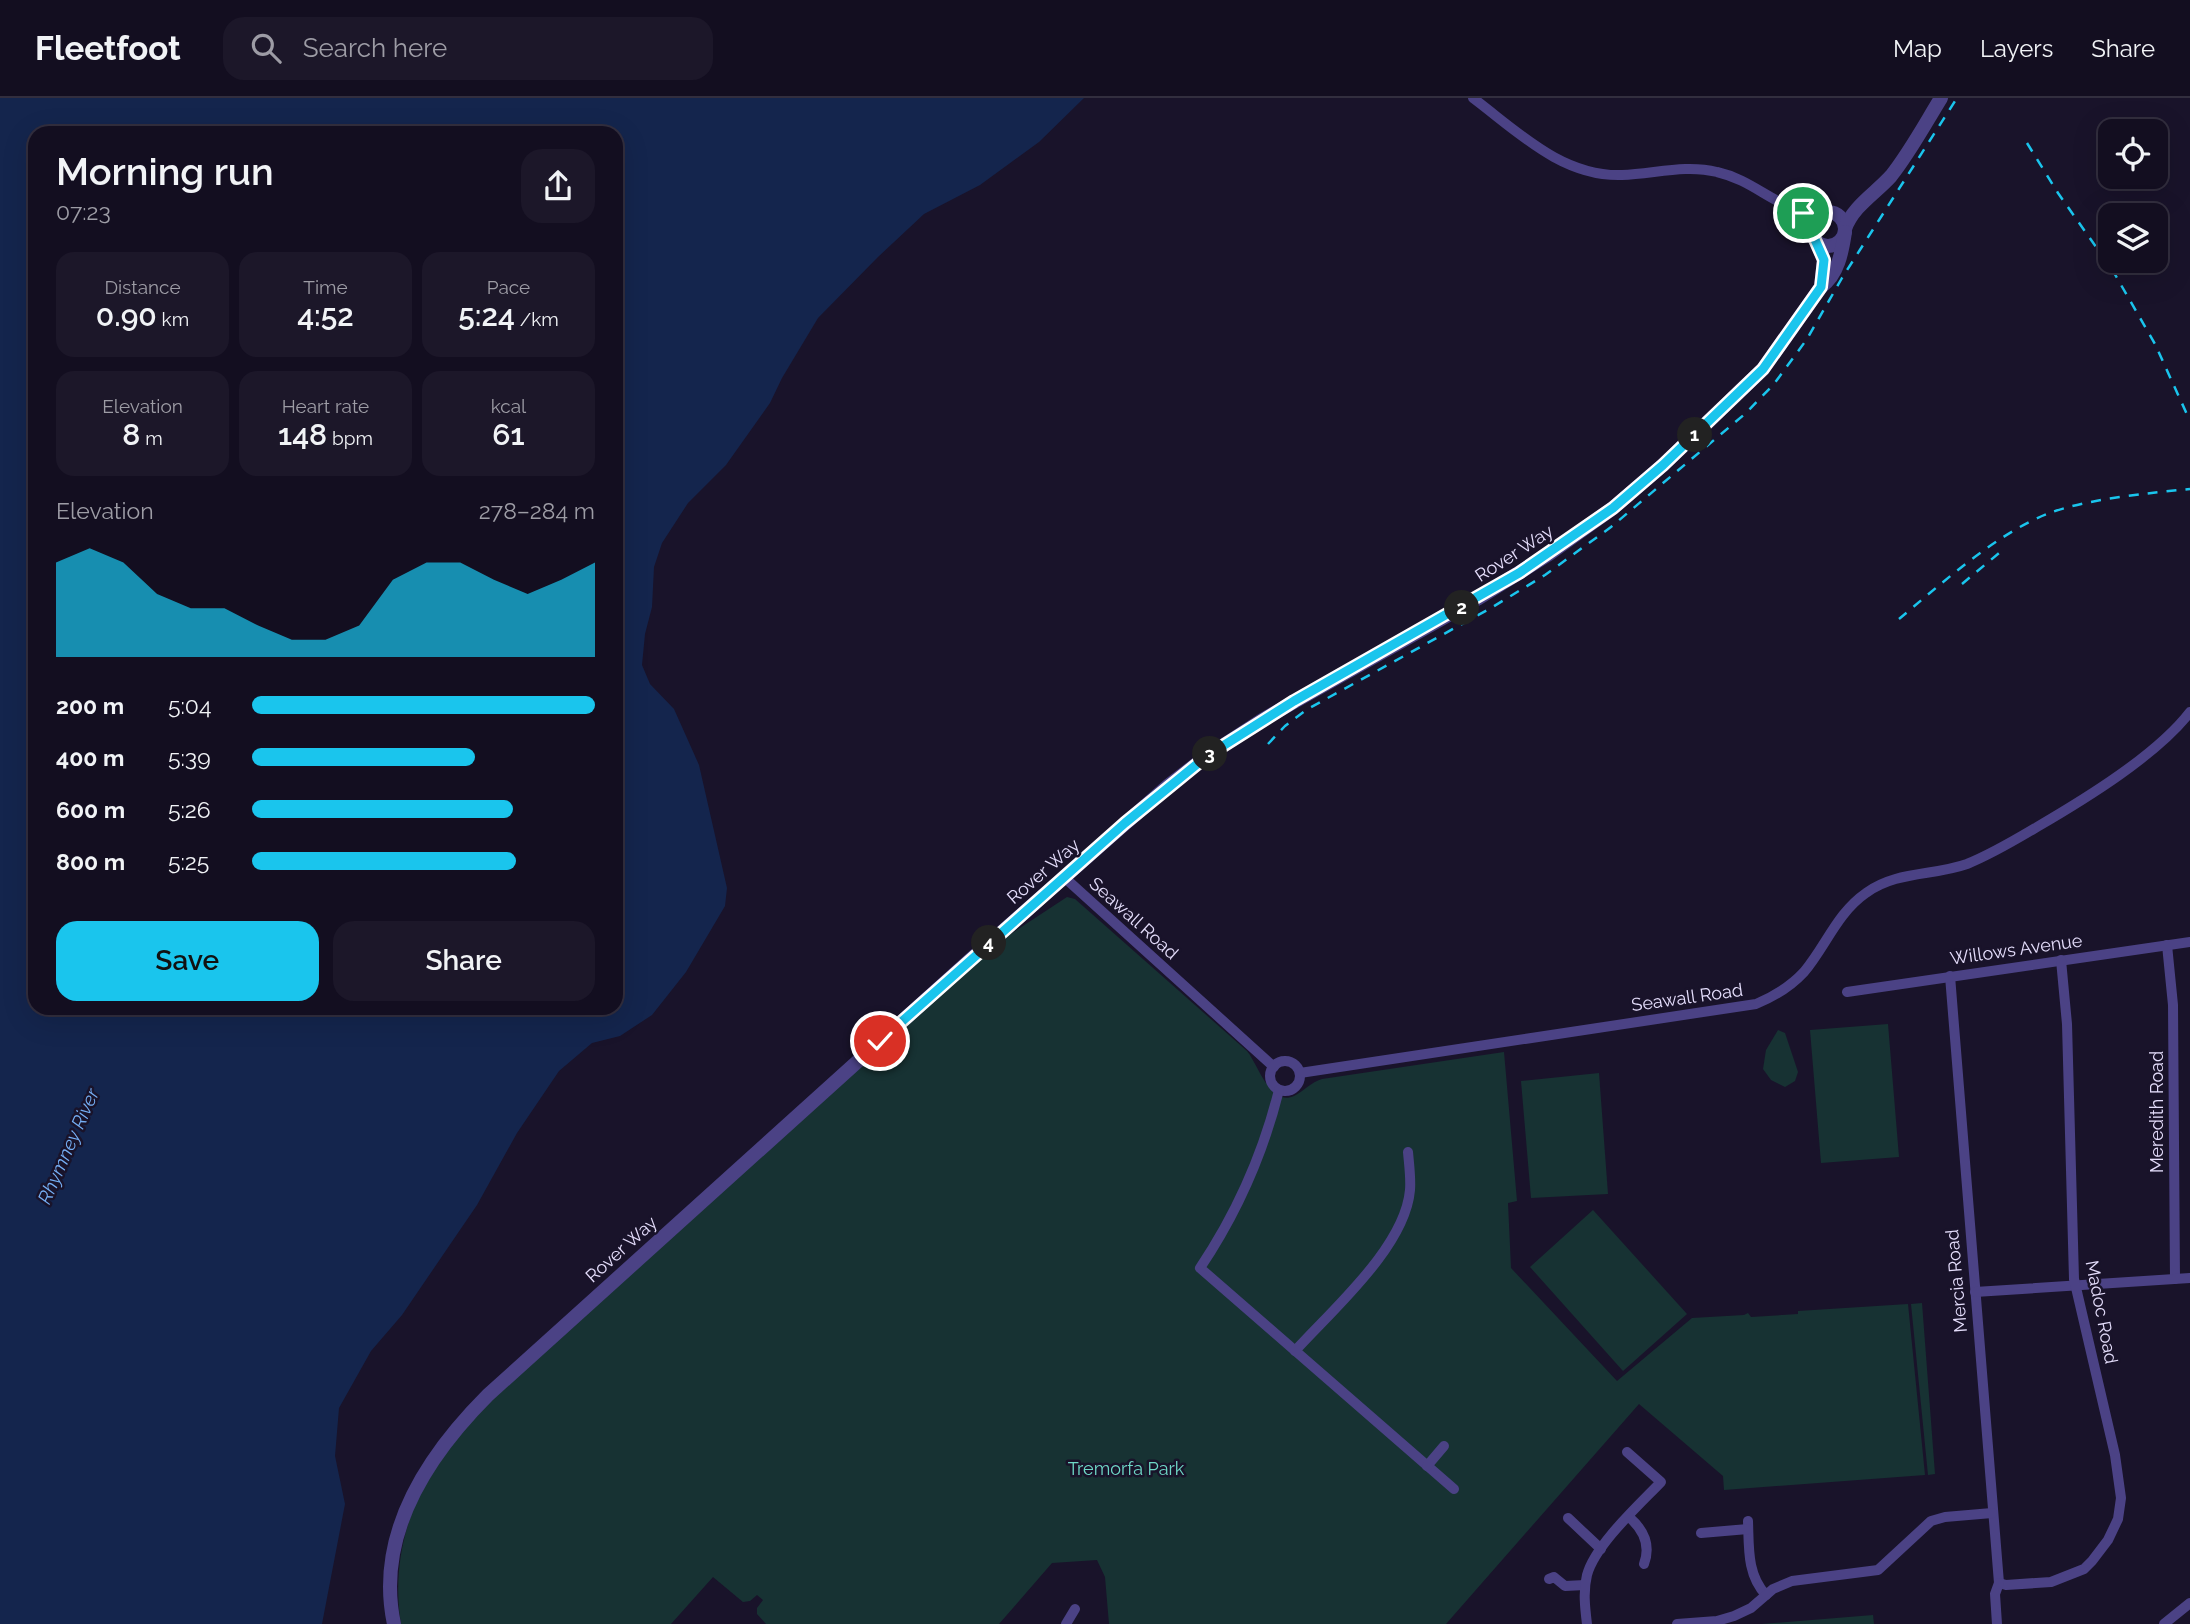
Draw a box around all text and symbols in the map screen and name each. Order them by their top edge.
search box [223,17,713,80]
text: Fleetfoot [35,29,181,68]
icon: search [247,29,285,67]
text: Search here [303,33,447,63]
text: Map [1893,34,1942,63]
text: Layers [1980,34,2053,63]
text: Share [2091,34,2155,63]
map controls [2098,119,2168,273]
button: locate [2098,119,2168,189]
text: Morning run [56,149,274,194]
button: share [521,149,595,223]
pin [1773,183,1833,243]
icon: arrive [1784,194,1822,232]
text: 07:23 [56,198,111,225]
button: layers [2098,203,2168,273]
text: Distance [104,276,181,298]
text: Time [303,276,348,298]
text: Pace [487,276,530,298]
text: 0.90 [96,298,157,333]
text: 4:52 [297,298,354,333]
text: 5:24 [458,298,515,333]
text: km [157,308,189,330]
text: /km [515,308,559,330]
text: Elevation [102,395,183,417]
text: Heart rate [282,395,369,417]
text: kcal [491,395,526,417]
text: 8 [122,417,140,452]
text: 148 [278,417,327,452]
text: 61 [492,417,525,452]
pin: 1 [1678,418,1712,452]
text: 1 [1690,423,1699,445]
text: m [140,427,163,449]
text: bpm [327,427,373,449]
text: Elevation [56,497,154,524]
text: 278–284 m [479,497,595,524]
street label: Rover Way [1471,520,1557,586]
pin: 2 [1444,590,1480,626]
text: 2 [1456,596,1467,618]
text: 200 m [56,692,124,719]
text: 5:04 [168,692,212,719]
pin: 3 [1192,736,1228,772]
text: 3 [1204,742,1215,764]
text: 400 m [56,744,124,771]
text: 5:39 [168,744,211,771]
text: 600 m [56,796,125,823]
text: 5:26 [168,796,211,823]
street label: Rover Way [1003,834,1084,908]
text: 800 m [56,848,125,875]
text: 5:25 [168,848,209,875]
street label: Seawall Road [1085,873,1183,963]
button: Save [56,921,319,1001]
button: Share [333,921,595,1001]
pin: 4 [972,926,1006,960]
street label: Willows Avenue [1949,929,2084,969]
text: 4 [983,931,994,953]
street label: Seawall Road [1630,979,1744,1015]
pin [850,1011,910,1071]
icon: check [861,1022,899,1060]
street label: Meredith Road [2146,1051,2167,1173]
water label: Rhymney River [33,1084,104,1207]
street label: Rover Way [581,1211,661,1286]
street label: Mercia Road [1941,1228,1971,1334]
street label: Madoc Road [2082,1258,2122,1366]
park label: Tremorfa Park [1068,1458,1185,1479]

